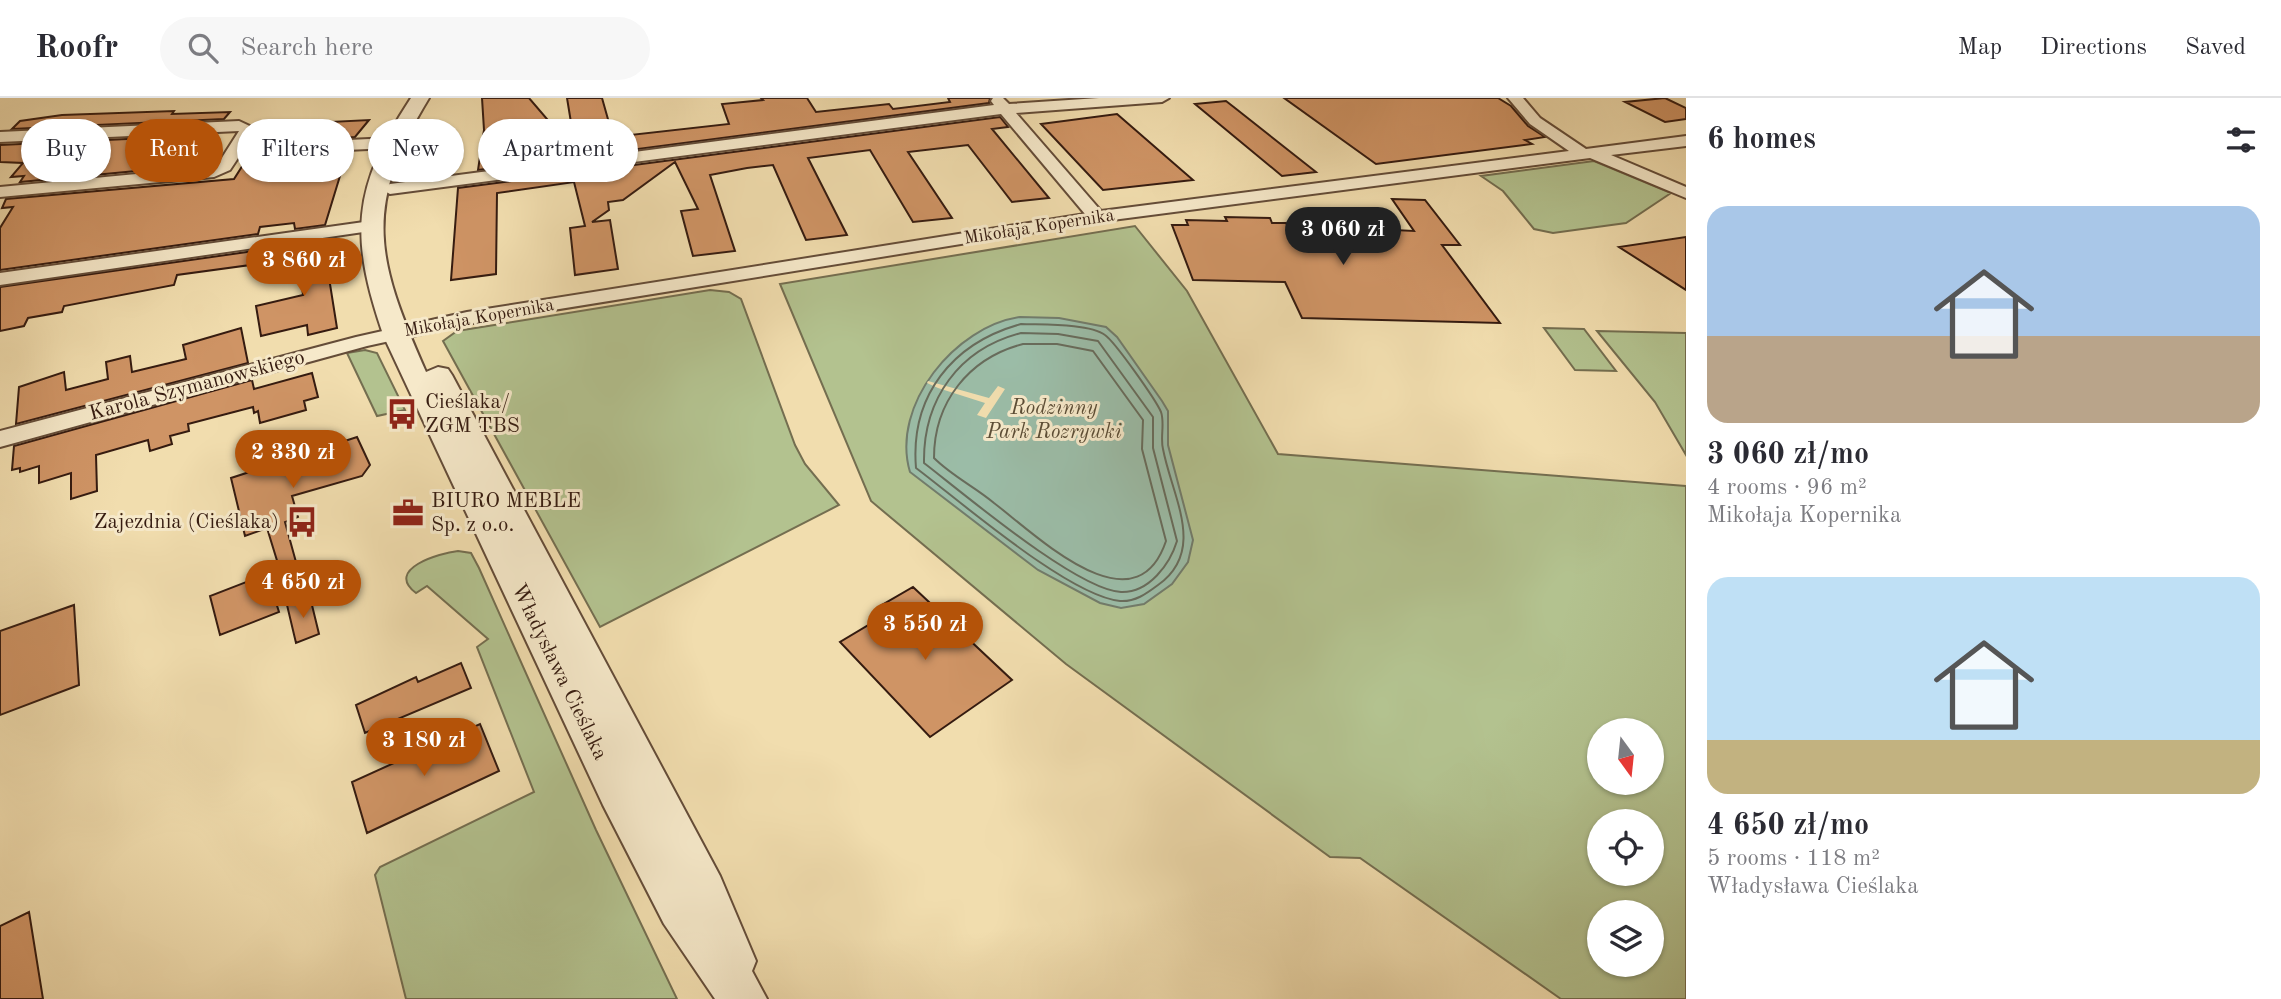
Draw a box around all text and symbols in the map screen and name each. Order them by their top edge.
search box [160,17,650,80]
icon: search [184,29,222,67]
text: Roofr [35,32,118,65]
text: Search here [240,35,373,61]
text: Map [1958,36,2002,60]
text: Directions [2040,36,2147,60]
text: Saved [2185,36,2246,60]
chip: Buy [21,119,111,182]
chip: Rent [125,119,223,182]
chip: Filters [237,119,354,182]
chip: New [368,119,464,182]
chip: Apartment [478,119,638,182]
icon: filters [2222,121,2260,159]
text: 6 homes [1707,125,1816,155]
street label: Mikołaja Kopernika [962,206,1116,248]
pin: 3 060 zł [1271,208,1415,267]
text: 3 060 zł [1301,218,1385,241]
pin: 3 860 zł [232,238,376,298]
text: 3 860 zł [262,249,346,272]
icon: home [1921,251,2047,377]
street label: Mikołaja Kopernika [403,296,556,340]
street label: Karola Szymanowskiego [87,347,307,425]
place label: Cieślaka/ ZGM TBS [425,392,520,437]
bus stop icon: Cieślaka/ ZGM TBS [385,397,419,431]
park label: Rodzinny Park Rozrywki [985,398,1122,443]
pin: 2 330 zł [221,430,365,490]
text: 3 060 zł/mo [1707,440,1869,470]
text: 2 330 zł [251,441,335,464]
text: 4 rooms · 96 m² [1707,476,1867,499]
place label: BIURO MEBLE Sp. z o.o. [431,491,581,536]
office icon: BIURO MEBLE Sp. z o.o. [391,496,425,530]
text: Mikołaja Kopernika [1707,504,1901,527]
bus stop icon: Zajezdnia (Cieślaka) [285,505,319,539]
place label: Zajezdnia (Cieślaka) [94,512,279,533]
pin: 4 650 zł [231,560,375,620]
text: 4 650 zł [261,571,345,594]
street label: Władysława Cieślaka [507,581,611,763]
pin: 3 550 zł [853,602,997,662]
text: 3 550 zł [883,613,967,636]
icon: home [1921,622,2047,748]
pin: 3 180 zł [352,718,496,778]
north arrow [1587,718,1664,794]
map controls [1587,718,1664,977]
text: 3 180 zł [382,729,466,752]
button: locate [1587,809,1664,886]
text: 4 650 zł/mo [1707,811,1869,841]
text: 5 rooms · 118 m² [1707,847,1880,870]
text: Władysława Cieślaka [1707,875,1919,898]
button: layers [1587,900,1664,977]

